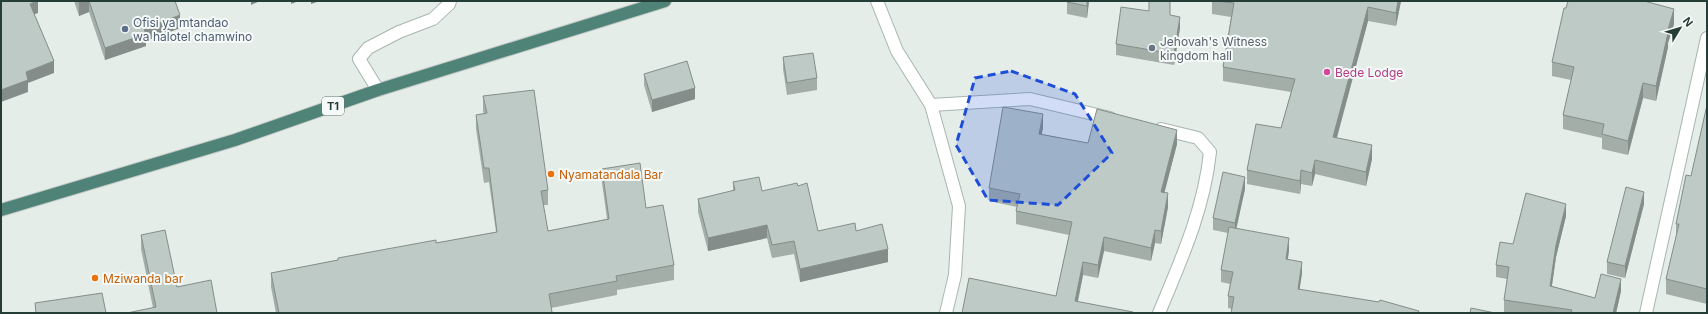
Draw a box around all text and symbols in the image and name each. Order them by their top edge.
north arrow [1660,8,1700,48]
text: N [1680,14,1696,29]
place label: Ofisi ya mtandao wa halotel chamwino [133,15,252,44]
marker: Ofisi ya mtandao wa halotel chamwino [120,24,130,34]
place label: Jehovah's Witness kingdom hall [1160,34,1267,63]
marker: Jehovah's Witness kingdom hall [1147,43,1157,53]
place label: Bede Lodge [1335,65,1403,80]
marker: Bede Lodge [1322,67,1332,77]
road number: T1 [322,97,344,115]
place label: Nyamatandala Bar [559,167,663,182]
marker: Nyamatandala Bar [546,169,556,179]
place label: Mziwanda bar [103,271,184,286]
marker: Mziwanda bar [90,273,100,283]

